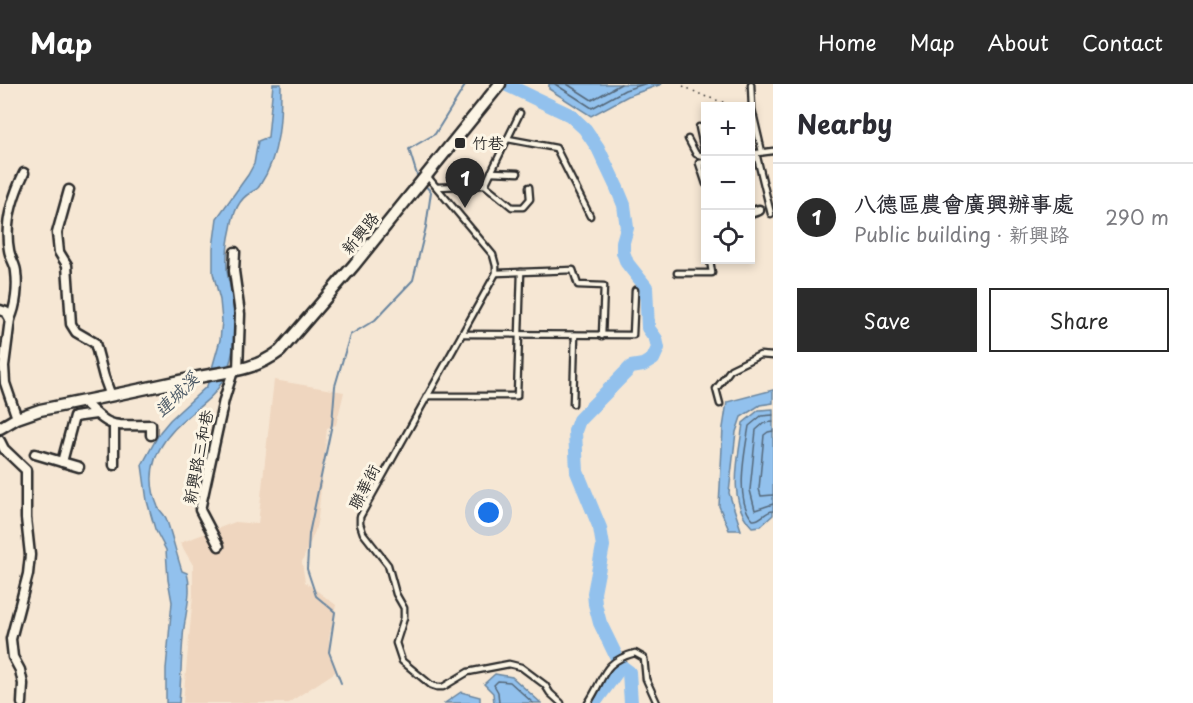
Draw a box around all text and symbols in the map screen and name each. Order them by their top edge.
text: Map [30,21,92,64]
text: Home [818,26,877,58]
text: Map [910,26,955,58]
text: About [988,26,1049,58]
text: Contact [1082,26,1163,58]
map controls [701,102,755,264]
button: + [701,102,755,156]
text: Nearby [797,104,892,143]
place label: 竹巷 [472,130,504,154]
marker: 竹巷 [453,136,467,150]
button: − [701,156,755,210]
pin: 1 [446,158,484,208]
text: 八德區農會廣興辦事處 [854,186,1074,219]
text: 1 [812,202,821,232]
text: 290 m [1105,202,1169,232]
street label: 新興路 [335,206,384,259]
button: locate [701,210,755,264]
text: Public building · 新興路 [854,219,1069,249]
button: Save [797,288,977,352]
button: Share [989,288,1169,352]
water label: 連城溪 [147,364,205,423]
street label: 新興路三和巷 [176,407,218,506]
street label: 聯華街 [342,460,385,513]
your location [474,498,503,527]

